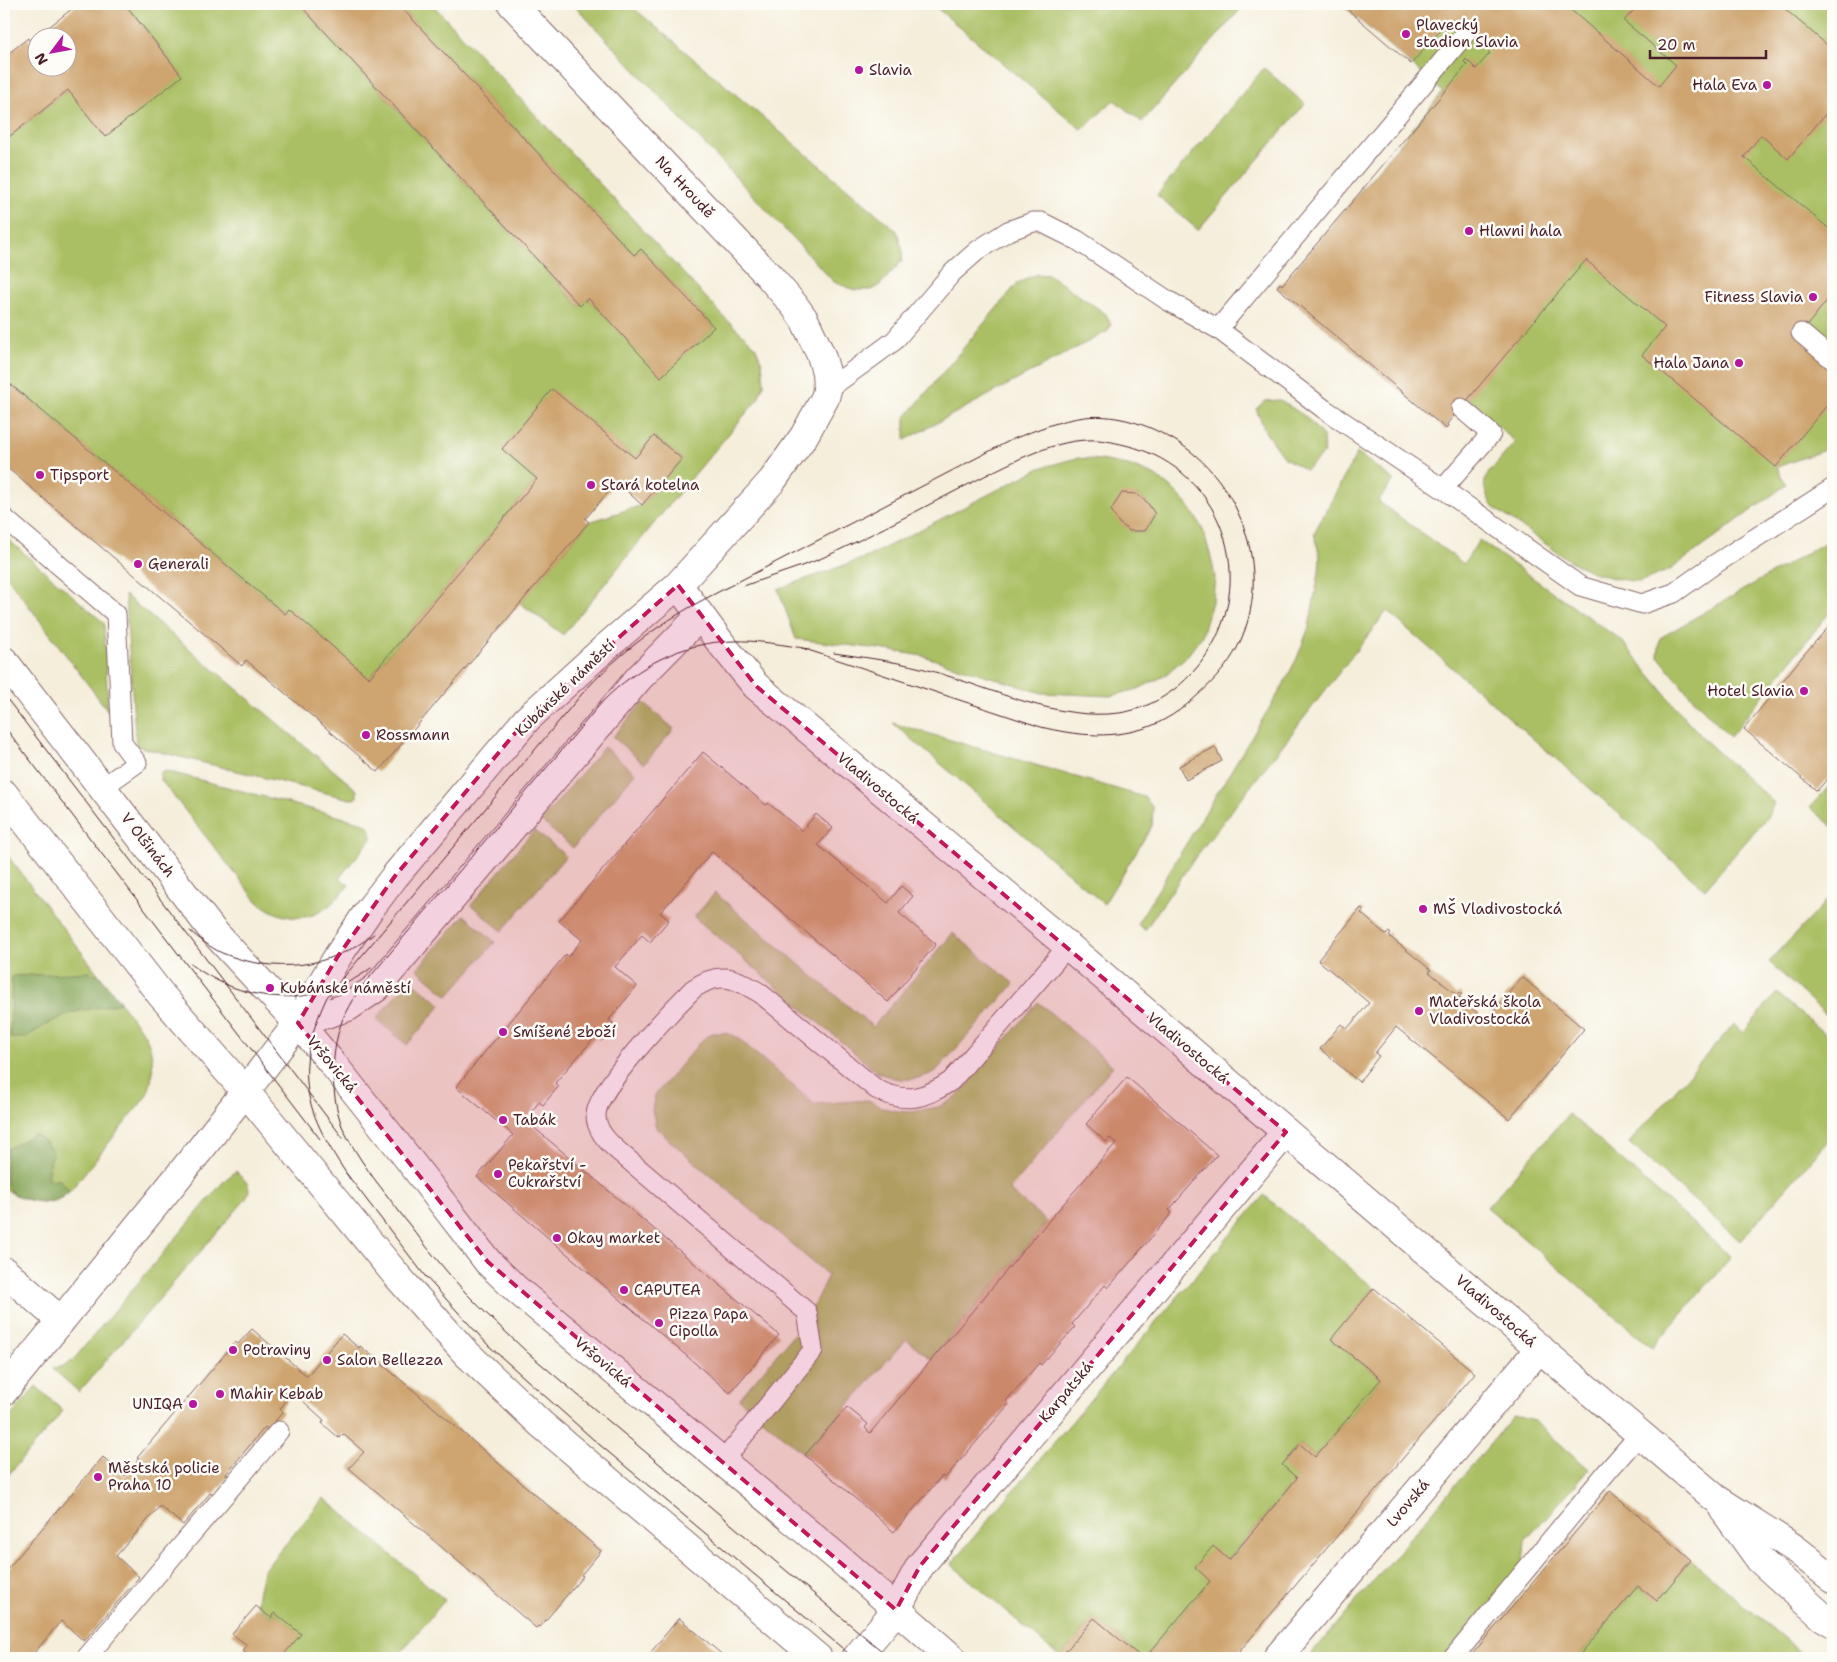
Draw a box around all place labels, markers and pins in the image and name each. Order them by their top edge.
place label: Plavecký stadion Slavia [1416,15,1519,52]
marker: Plavecký stadion Slavia [1400,28,1412,40]
place label: Slavia [869,60,913,80]
marker: Slavia [853,64,865,76]
place label: Hala Eva [1692,75,1758,95]
marker: Hala Eva [1761,79,1773,91]
place label: Hlavni hala [1479,221,1562,241]
marker: Hlavni hala [1463,225,1475,237]
place label: Fitness Slavia [1704,287,1804,307]
marker: Fitness Slavia [1807,291,1819,303]
place label: Hala Jana [1653,353,1730,373]
marker: Hala Jana [1733,357,1745,369]
place label: Tipsport [50,465,109,485]
marker: Tipsport [34,469,46,481]
place label: Stará kotelna [601,475,700,495]
marker: Stará kotelna [585,479,597,491]
place label: Generali [148,554,209,574]
marker: Generali [132,558,144,570]
place label: Hotel Slavia [1707,681,1795,701]
marker: Hotel Slavia [1798,685,1810,697]
place label: Rossmann [376,725,450,745]
marker: Rossmann [360,729,372,741]
place label: MŠ Vladivostocká [1433,898,1563,919]
marker: MŠ Vladivostocká [1417,903,1429,915]
place label: Kubánské náměstí [280,978,412,998]
marker: Kubánské náměstí [264,982,276,994]
place label: Mateřská škola Vladivostocká [1429,992,1542,1029]
marker: Mateřská škola Vladivostocká [1413,1005,1425,1017]
place label: Smíšené zboží [513,1022,616,1042]
marker: Smíšené zboží [497,1026,509,1038]
place label: Tabák [513,1110,556,1130]
marker: Tabák [497,1114,509,1126]
place label: Pekařství - Cukrařství [508,1155,586,1192]
marker: Pekařství - Cukrařství [492,1168,504,1180]
place label: Okay market [567,1228,660,1248]
marker: Okay market [551,1232,563,1244]
place label: CAPUTEA [634,1280,701,1300]
marker: CAPUTEA [618,1284,630,1296]
place label: Pizza Papa Cipolla [669,1304,749,1341]
marker: Pizza Papa Cipolla [653,1317,665,1329]
place label: Potraviny [243,1340,311,1360]
marker: Potraviny [227,1344,239,1356]
place label: Salon Bellezza [337,1350,443,1370]
marker: Salon Bellezza [321,1354,333,1366]
place label: Mahir Kebab [230,1384,323,1404]
marker: Mahir Kebab [214,1388,226,1400]
place label: UNIQA [132,1394,183,1414]
marker: UNIQA [187,1398,199,1410]
place label: Městská policie Praha 10 [108,1458,220,1495]
marker: Městská policie Praha 10 [92,1471,104,1483]

